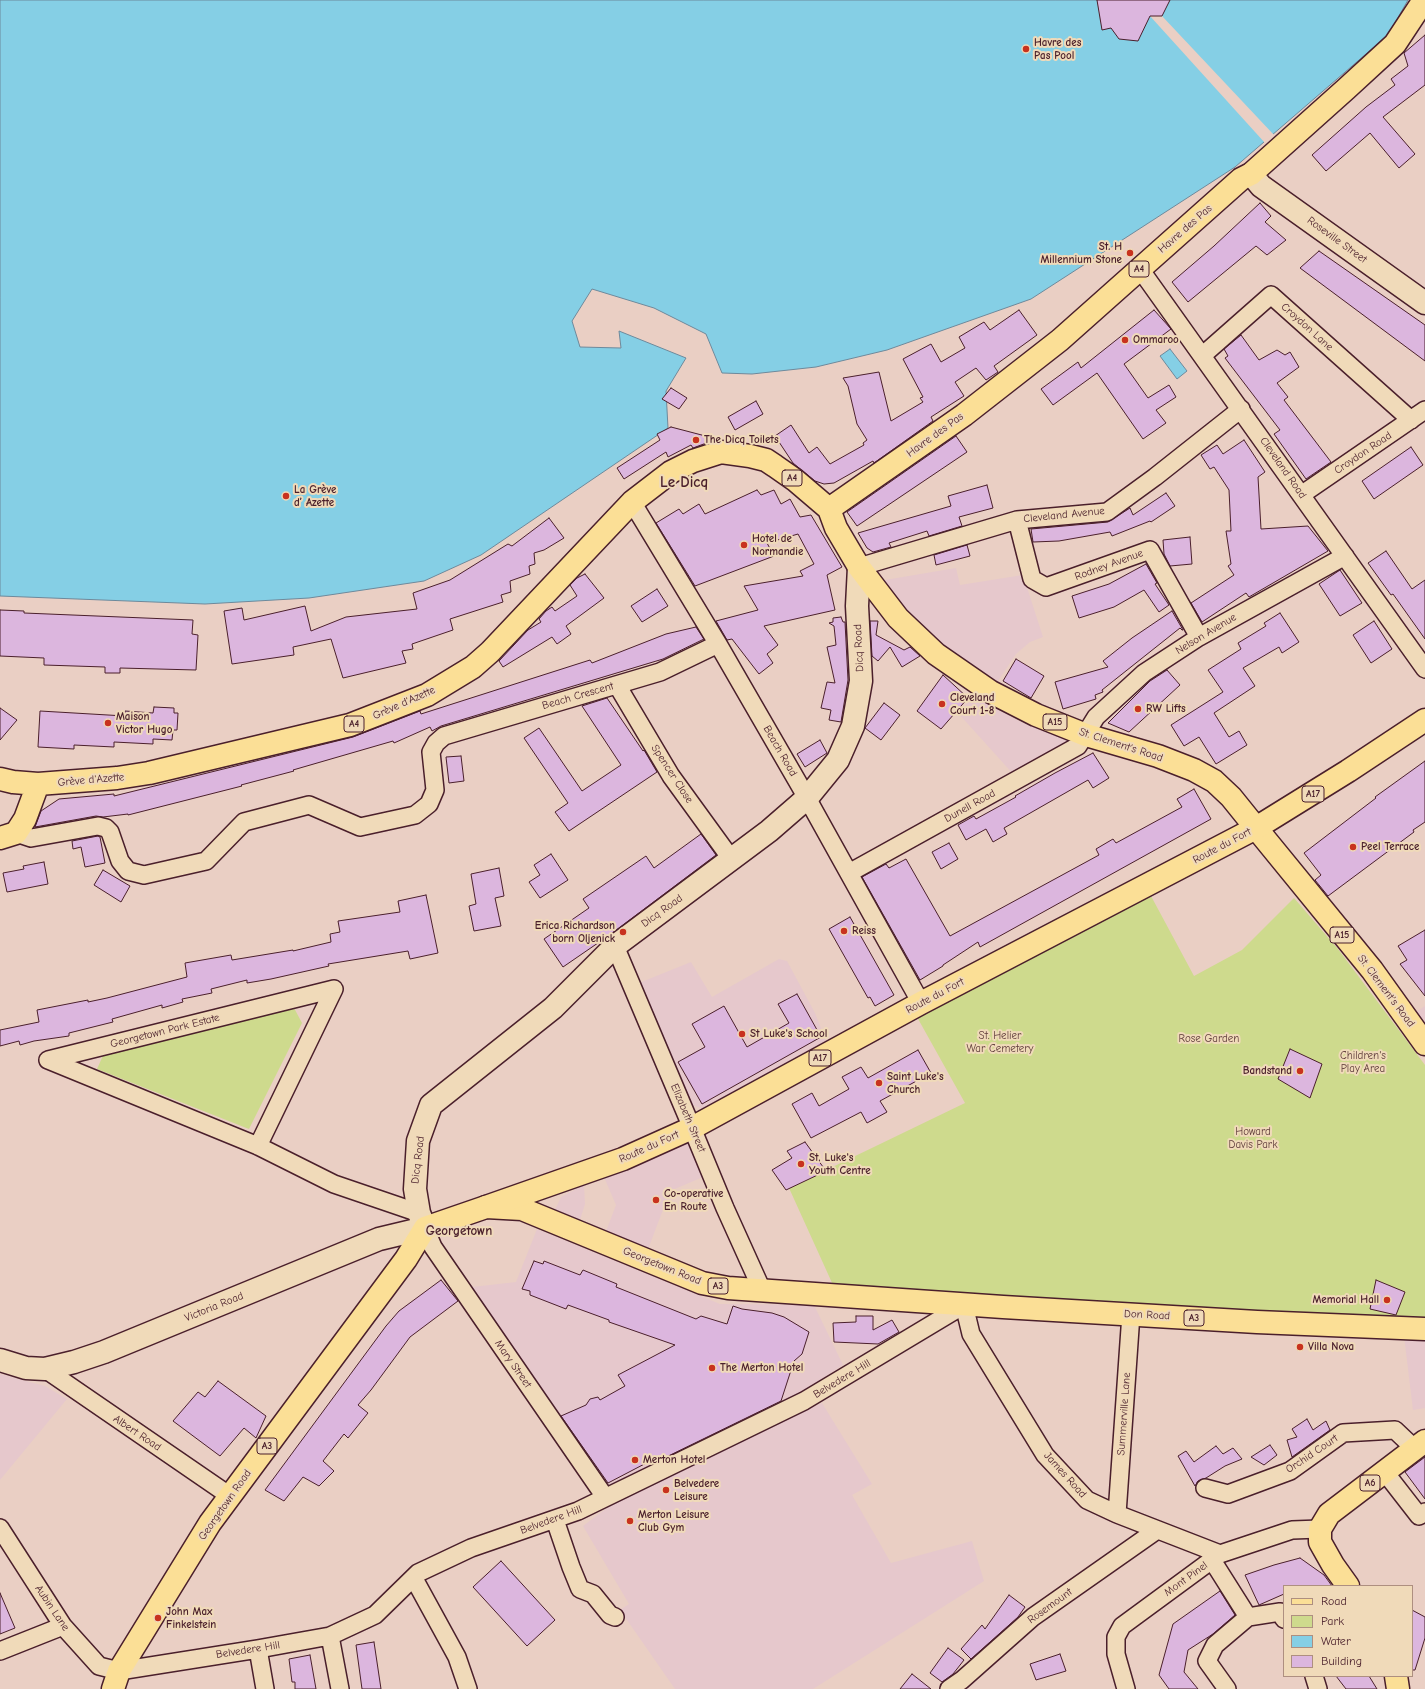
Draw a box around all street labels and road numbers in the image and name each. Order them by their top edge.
street label: Havre des Pas [1155,202,1215,256]
street label: Roseville Street [1304,214,1370,266]
road number: A4 [1129,261,1149,277]
street label: Croydon Lane [1278,300,1336,354]
street label: Havre des Pas [904,410,966,460]
street label: Croydon Road [1332,429,1394,477]
street label: Cleveland Road [1257,435,1309,501]
road number: A4 [782,470,802,486]
street label: Cleveland Avenue [1023,504,1105,526]
street label: Rodney Avenue [1073,547,1145,583]
street label: Nelson Avenue [1173,611,1239,657]
street label: Dicq Road [851,624,867,672]
street label: Beach Crescent [541,679,615,713]
street label: Grève d'Azette [371,683,437,723]
road number: A15 [1043,714,1067,730]
road number: A4 [344,716,364,732]
street label: Beach Road [760,723,800,779]
street label: St. Clement's Road [1077,725,1165,765]
street label: Spencer Close [648,742,696,806]
street label: Grève d'Azette [57,771,125,789]
road number: A17 [1302,786,1324,802]
street label: Dunell Road [942,787,998,825]
street label: Route du Fort [1191,825,1253,867]
street label: Dicq Road [639,892,685,930]
road number: A15 [1330,927,1354,943]
street label: St. Clement's Road [1354,952,1418,1030]
street label: Route du Fort [904,975,966,1017]
street label: Georgetown Park Estate [109,1011,221,1051]
road number: A17 [809,1050,831,1066]
street label: Elizabeth Street [668,1082,708,1154]
street label: Route du Fort [617,1128,681,1166]
street label: Dicq Road [409,1135,427,1185]
street label: Georgetown Road [621,1244,703,1288]
road number: A3 [708,1278,728,1294]
street label: Victoria Road [183,1289,245,1325]
street label: Don Road [1124,1307,1170,1323]
road number: A3 [1184,1310,1204,1326]
street label: Mary Street [492,1338,534,1390]
street label: Belvedere Hill [811,1357,873,1401]
street label: Summerville Lane [1115,1372,1133,1456]
street label: Albert Road [110,1412,164,1454]
street label: Orchid Court [1283,1432,1341,1476]
road number: A3 [257,1438,277,1454]
street label: James Road [1041,1449,1089,1501]
street label: Georgetown Road [196,1467,254,1543]
road number: A6 [1360,1475,1380,1491]
street label: Belvedere Hill [518,1503,584,1537]
street label: Mont Pinel [1162,1559,1210,1599]
street label: Aubin Lane [32,1582,72,1634]
street label: Rosemount [1025,1585,1075,1627]
street label: Belvedere Hill [215,1638,281,1662]

